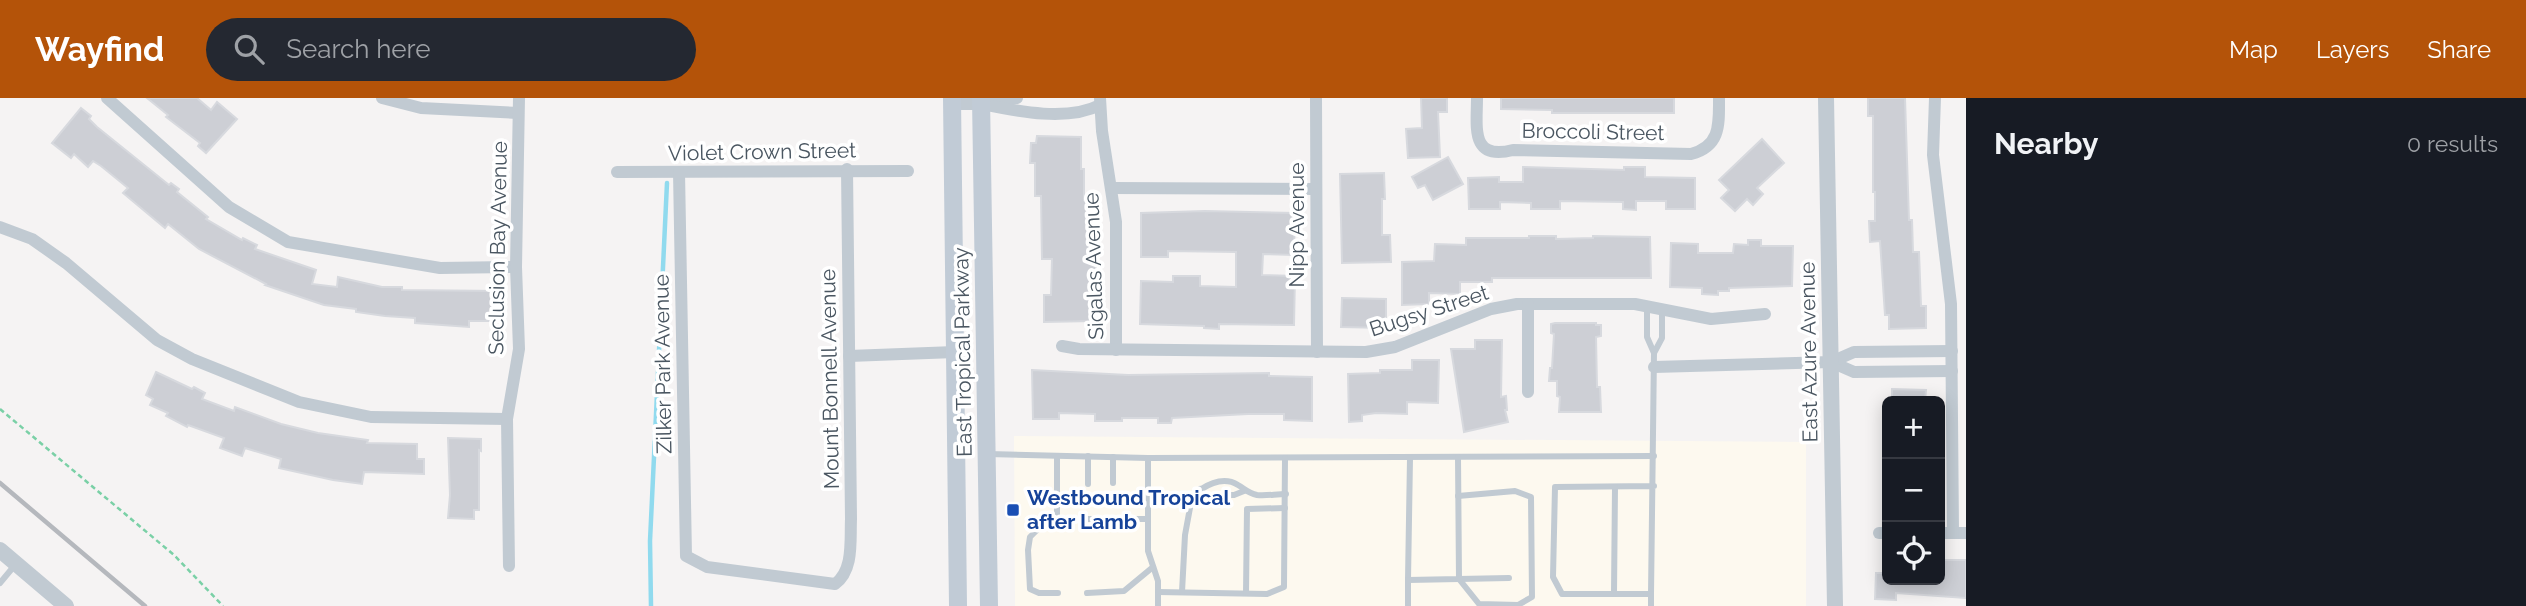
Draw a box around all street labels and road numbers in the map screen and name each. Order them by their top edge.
street label: Broccoli Street [1521,118,1665,145]
street label: Violet Crown Street [668,137,856,166]
street label: Seclusion Bay Avenue [483,141,512,355]
street label: Nipp Avenue [1284,162,1309,288]
street label: Sigalas Avenue [1078,192,1109,340]
street label: East Tropical Parkway [948,247,977,457]
street label: East Azure Avenue [1794,261,1823,443]
street label: Mount Bonnell Avenue [815,269,844,489]
street label: Zilker Park Avenue [648,274,677,454]
street label: Bugsy Street [1366,280,1492,342]

